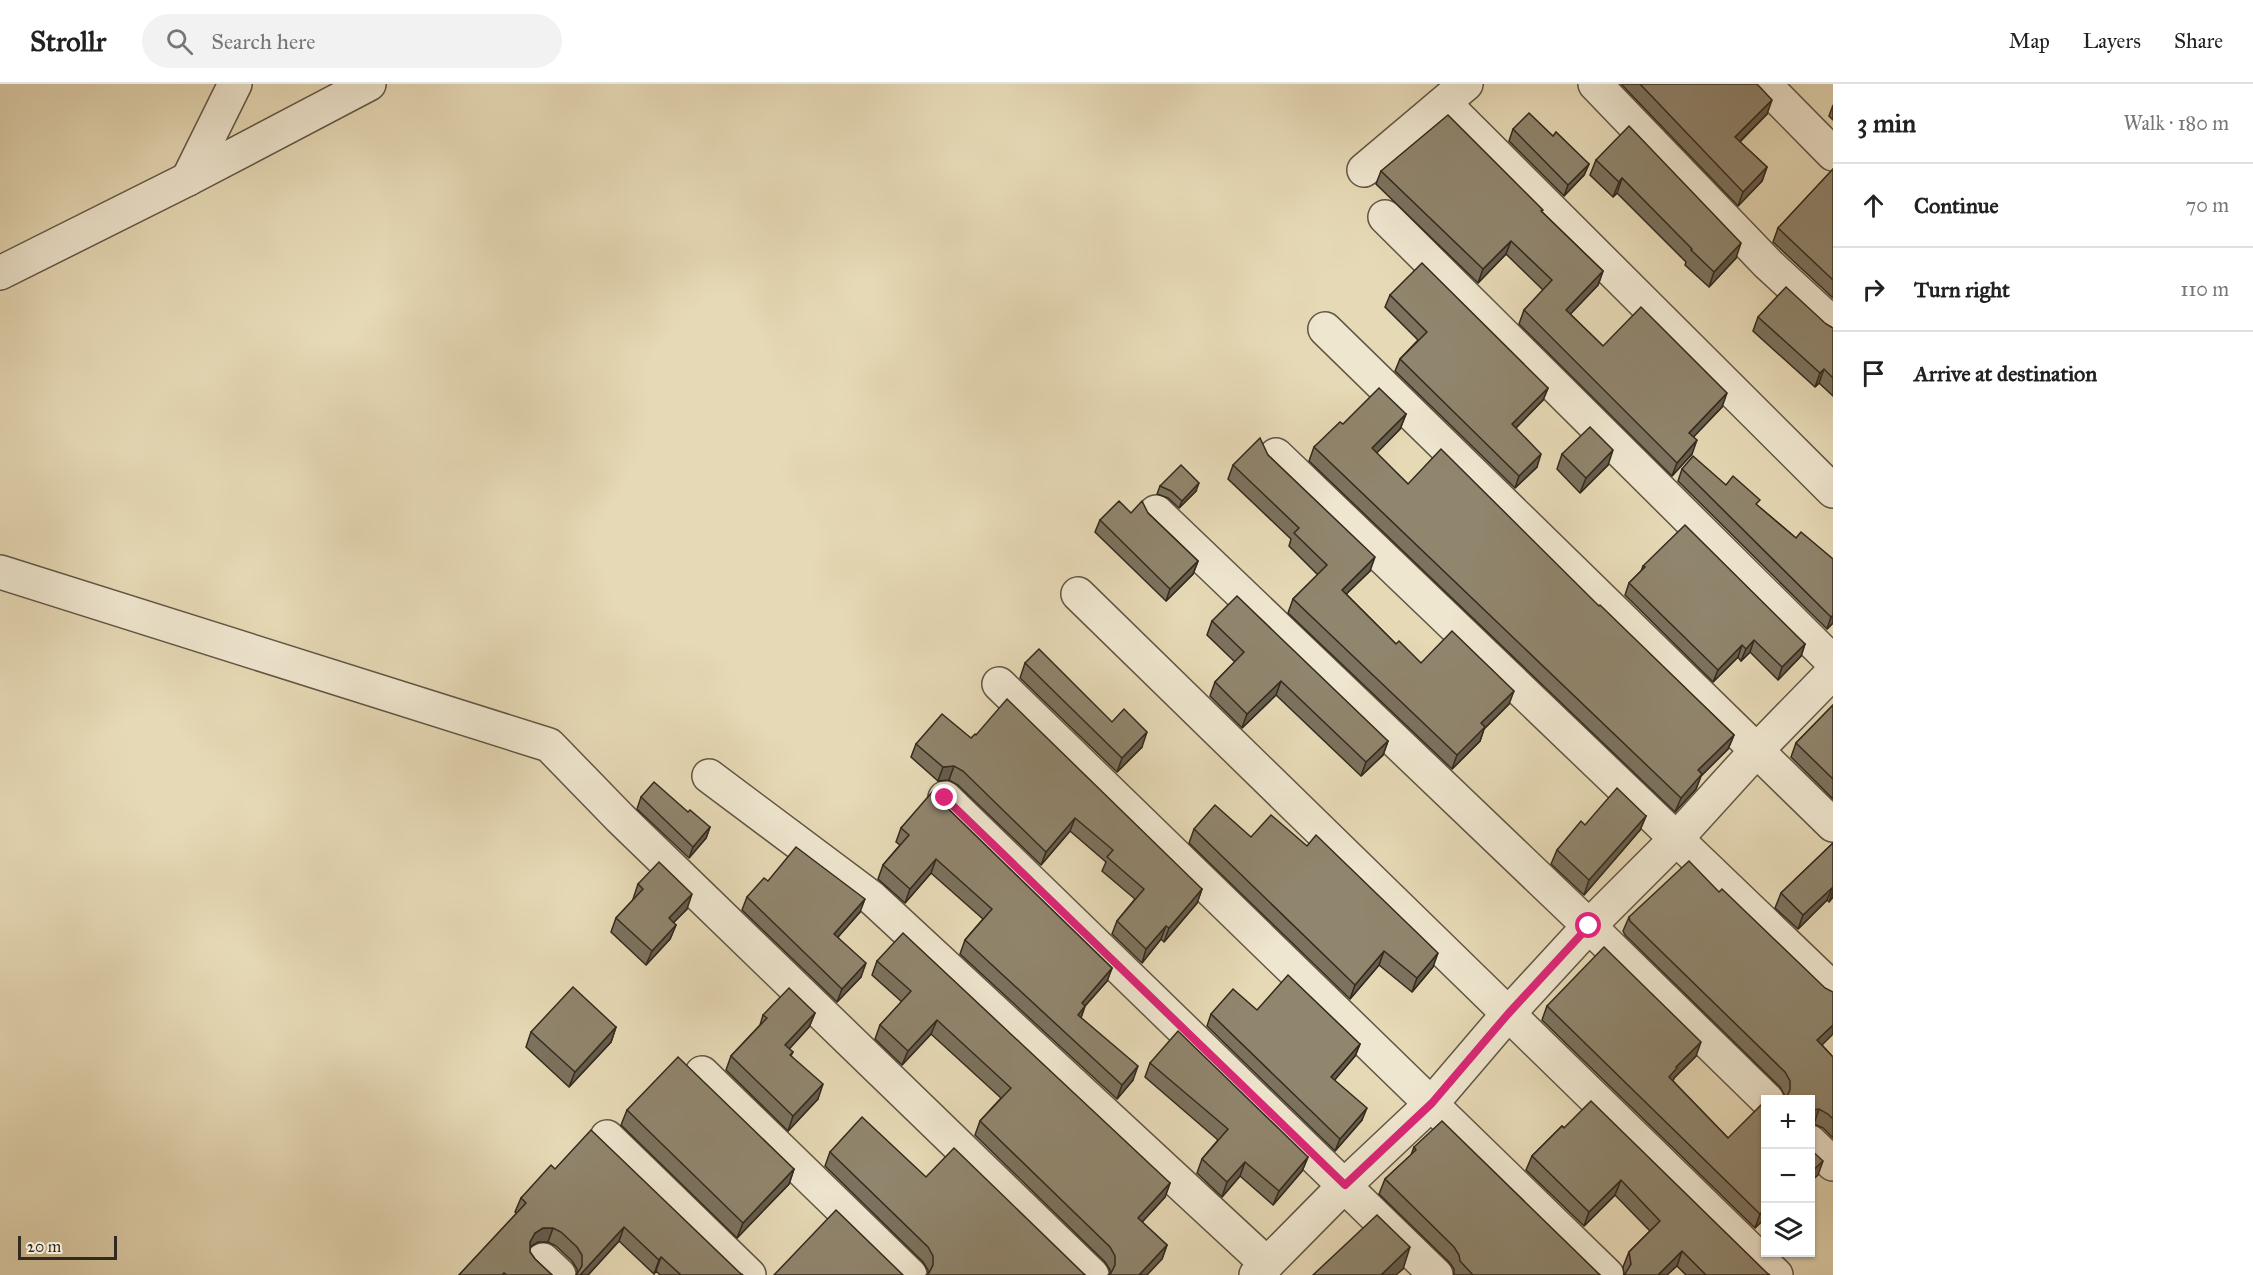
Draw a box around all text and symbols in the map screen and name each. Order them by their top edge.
search box [142,14,562,68]
text: Strollr [30,24,106,59]
icon: search [163,25,196,58]
text: Search here [211,28,315,55]
text: Map [2009,28,2050,54]
text: Layers [2083,28,2141,54]
text: Share [2174,28,2223,54]
text: 3 min [1857,107,1916,139]
text: Walk · 180 m [2124,111,2229,135]
icon: ahead [1857,189,1890,222]
text: Continue [1914,192,1999,219]
text: 70 m [2186,193,2229,217]
icon: right [1857,273,1890,306]
text: Turn right [1914,276,2010,303]
text: 110 m [2181,277,2229,301]
icon: arrive [1857,357,1890,390]
text: Arrive at destination [1914,360,2097,387]
route end [931,784,957,810]
route start [1575,912,1601,938]
map controls [1761,1095,1815,1257]
button: + [1761,1095,1815,1149]
button: − [1761,1149,1815,1203]
button: layers [1761,1203,1815,1257]
scale bar [18,1233,117,1260]
text: 20 m [27,1237,61,1256]

